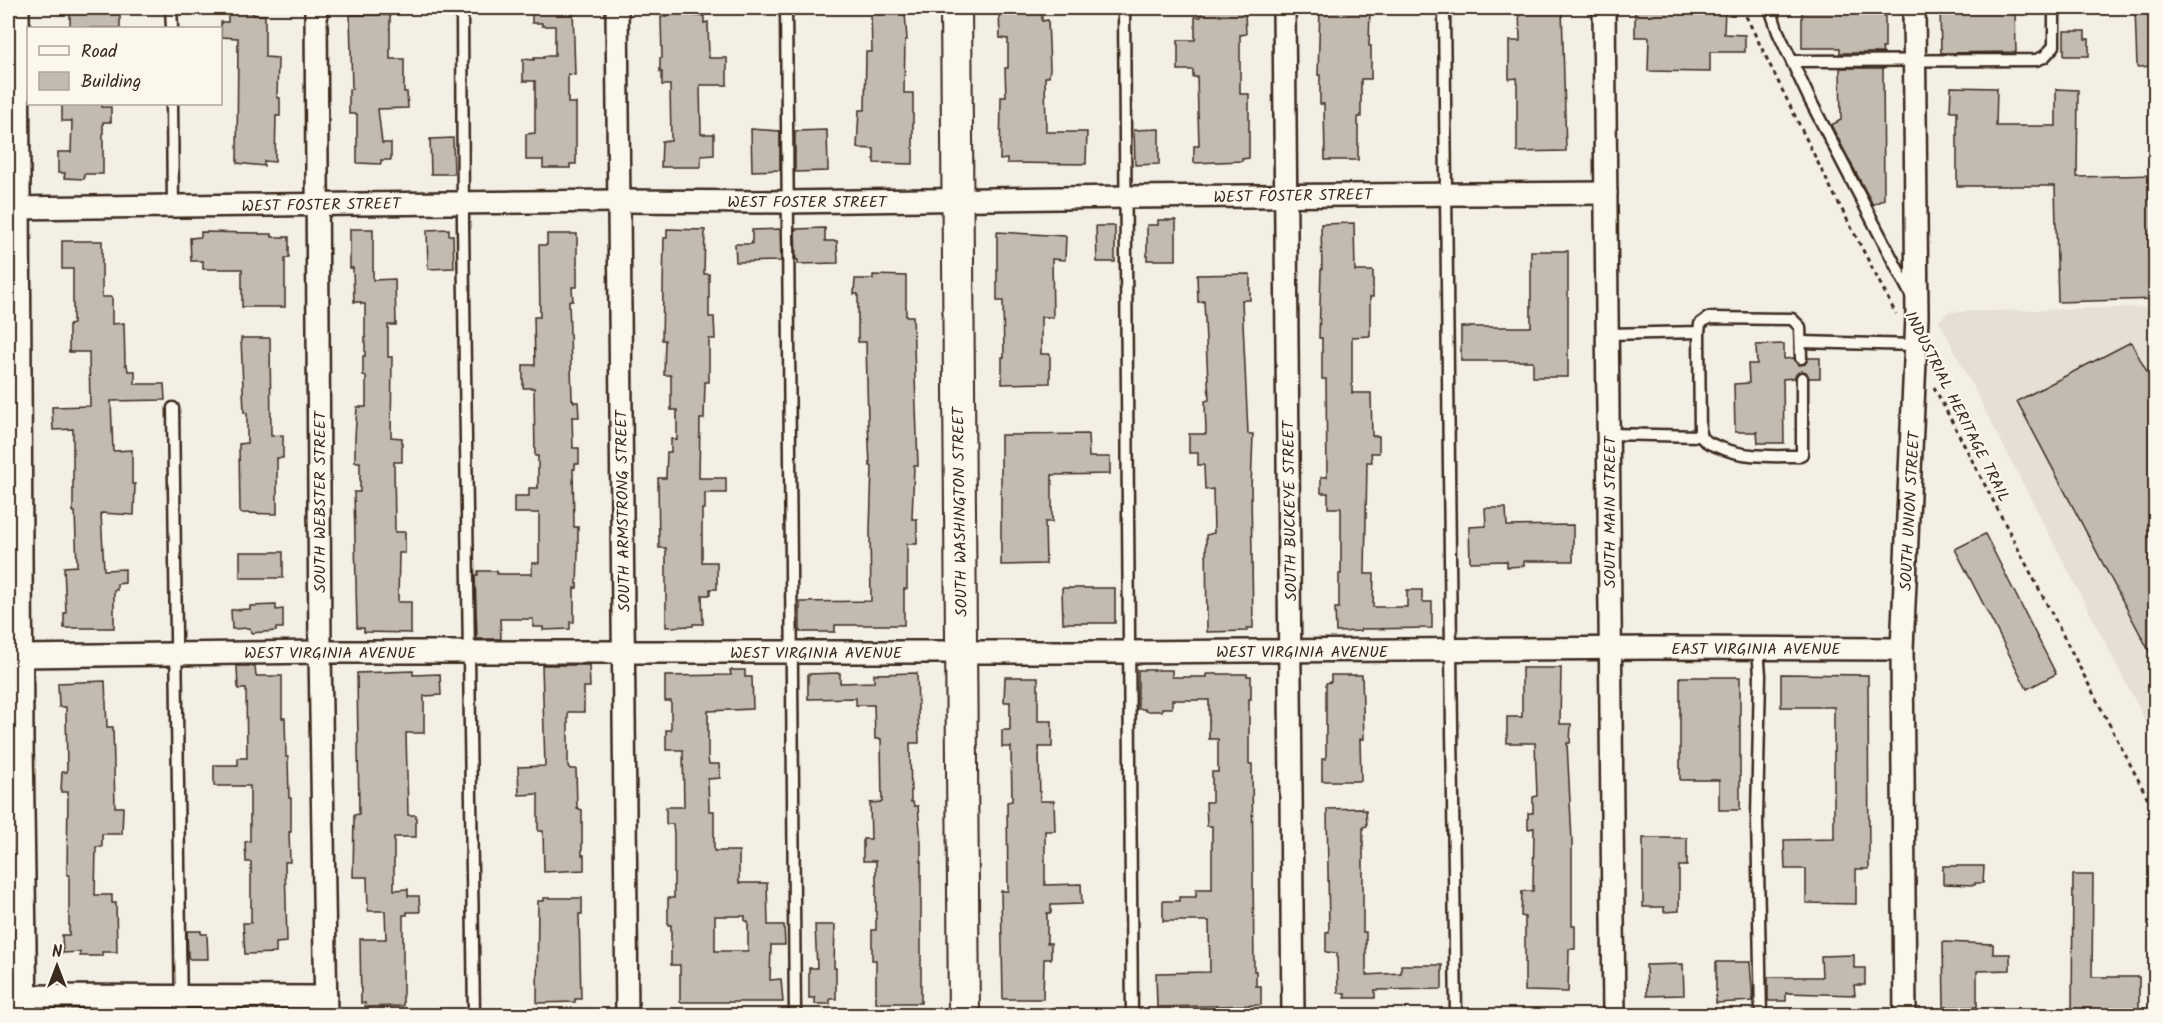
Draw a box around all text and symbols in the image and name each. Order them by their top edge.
legend [27,27,222,105]
text: Road [81,38,118,67]
text: Building [81,68,141,97]
street label: WEST FOSTER STREET [1213,183,1374,210]
street label: WEST FOSTER STREET [727,190,888,215]
street label: WEST FOSTER STREET [241,192,402,219]
street label: INDUSTRIAL HERITAGE TRAIL [1898,307,2016,507]
street label: SOUTH WASHINGTON STREET [946,405,975,617]
street label: SOUTH ARMSTRONG STREET [609,408,638,612]
street label: SOUTH WEBSTER STREET [308,410,333,593]
street label: SOUTH BUCKEYE STREET [1276,419,1305,601]
street label: SOUTH UNION STREET [1894,429,1927,591]
street label: SOUTH MAIN STREET [1598,435,1623,588]
street label: EAST VIRGINIA AVENUE [1671,637,1841,662]
street label: WEST VIRGINIA AVENUE [1216,640,1389,665]
street label: WEST VIRGINIA AVENUE [244,641,417,666]
street label: WEST VIRGINIA AVENUE [730,641,903,666]
north arrow [27,936,87,996]
text: N [52,940,62,965]

